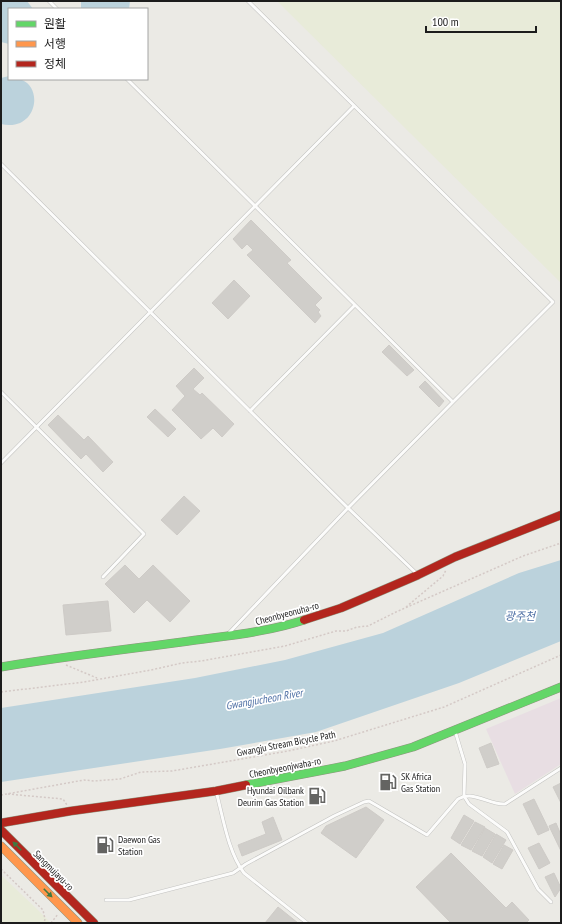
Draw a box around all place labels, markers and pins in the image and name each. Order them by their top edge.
place label: SK Africa Gas Station [401,770,440,795]
fuel station icon: SK Africa Gas Station [378,772,398,792]
place label: Hyundai Oilbank Deurim Gas Station [238,784,304,809]
fuel station icon: Hyundai Oilbank Deurim Gas Station [307,786,327,806]
place label: Daewon Gas Station [118,833,161,858]
fuel station icon: Daewon Gas Station [95,835,115,855]

